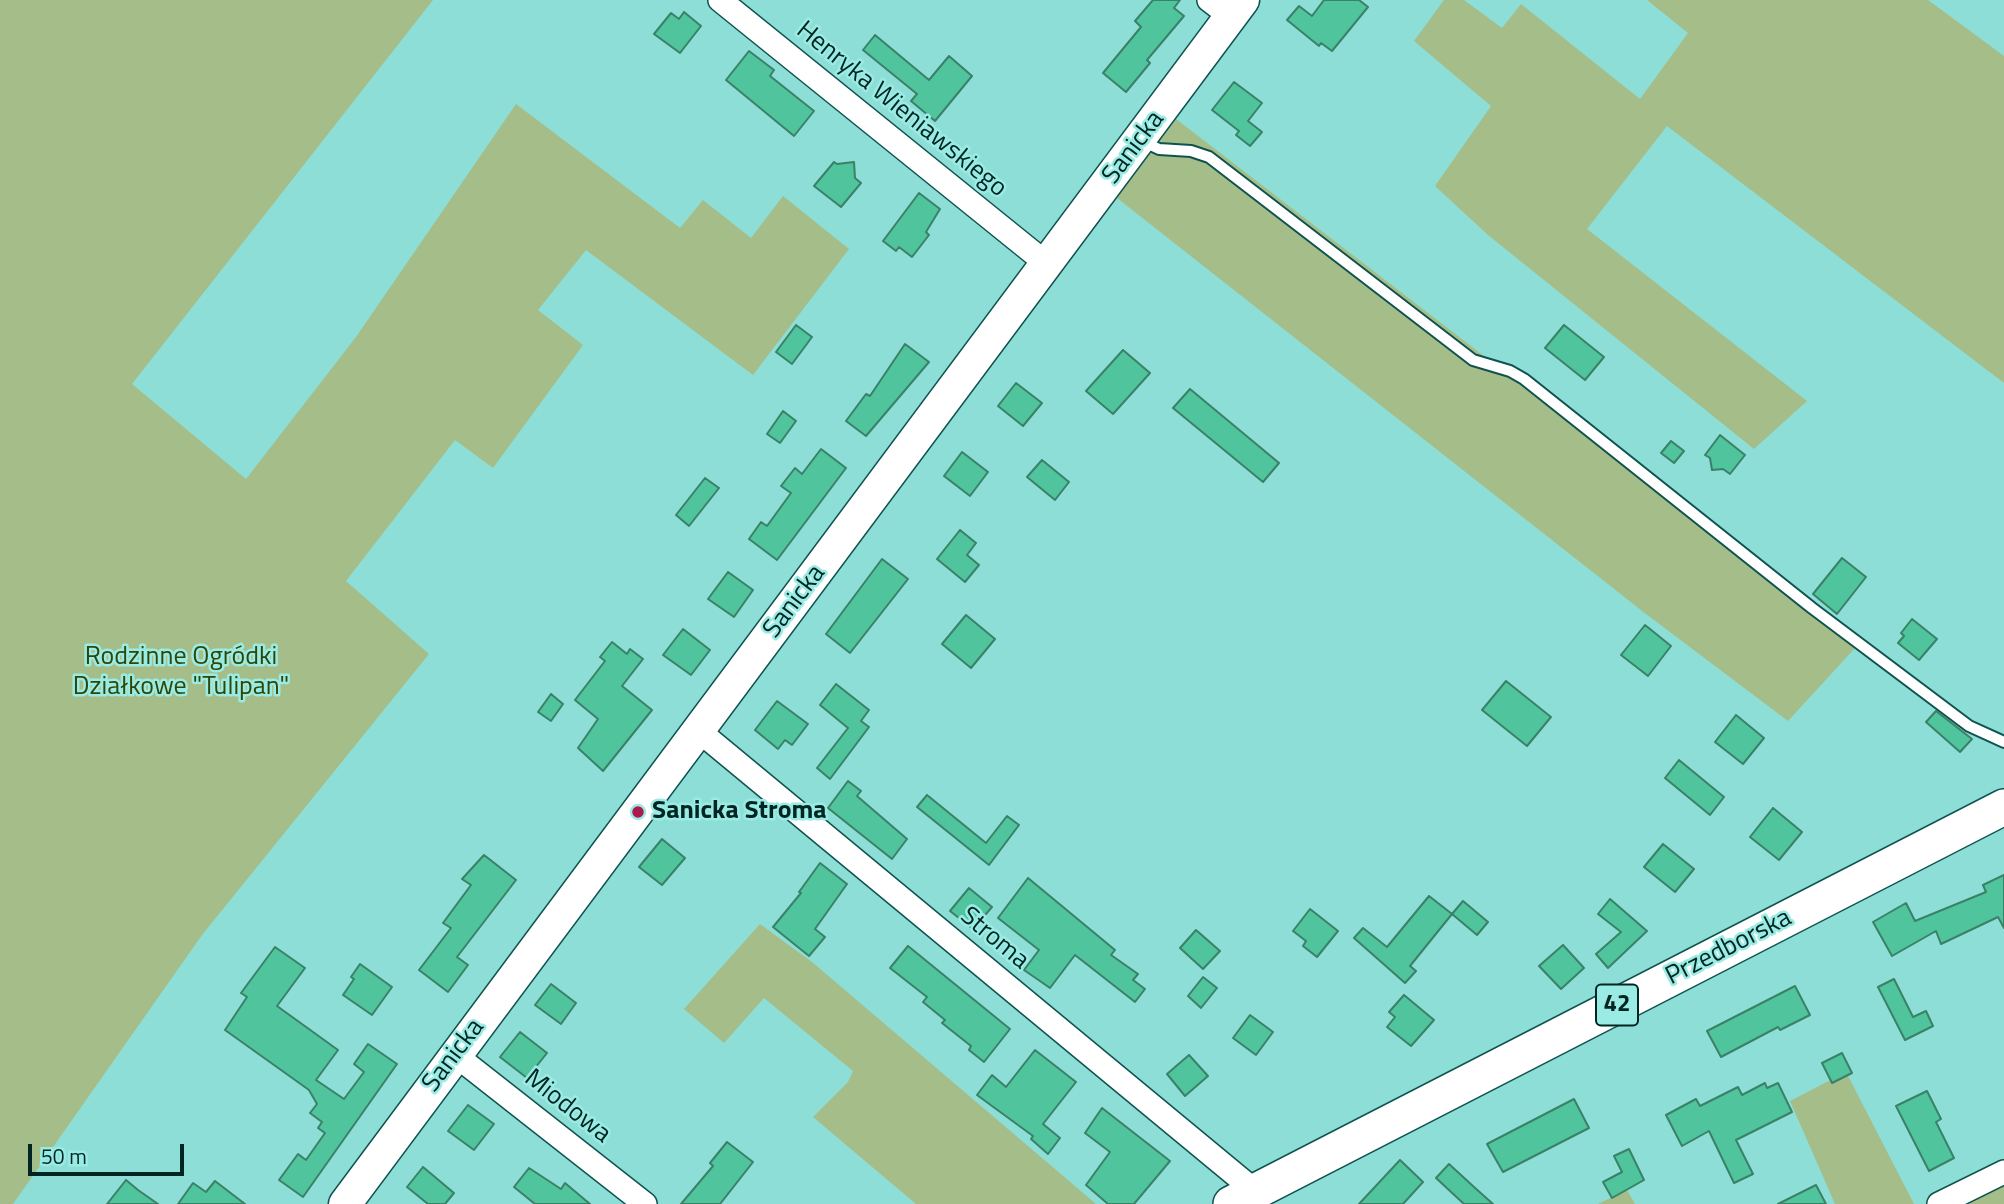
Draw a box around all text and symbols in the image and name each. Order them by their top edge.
street label: Henryka Wieniawskiego [789,15,1013,205]
street label: Sanicka [1096,105,1172,191]
street label: Sanicka [757,559,833,645]
park label: Rodzinne Ogródki Działkowe "Tulipan" [73,642,289,704]
place label: Sanicka Stroma [652,796,827,828]
marker: Sanicka Stroma [630,804,646,820]
street label: Stroma [953,901,1035,977]
street label: Przedborska [1661,903,1797,993]
road number: 42 [1596,985,1638,1026]
street label: Sanicka [416,1013,492,1099]
street label: Miodowa [517,1064,617,1150]
scale bar [32,1130,187,1174]
text: 50 m [41,1140,87,1172]

